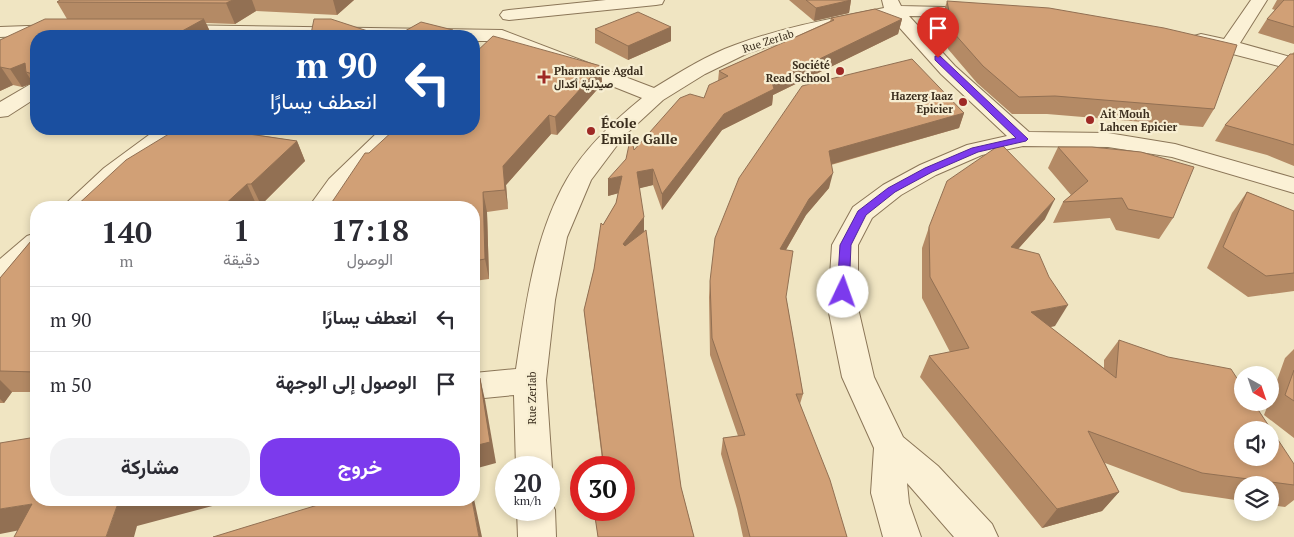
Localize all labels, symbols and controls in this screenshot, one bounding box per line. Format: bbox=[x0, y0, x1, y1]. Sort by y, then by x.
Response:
pin bbox=[917, 7, 959, 58]
icon: arrive bbox=[924, 14, 952, 42]
street label: Rue ZerIab bbox=[741, 26, 795, 56]
text: 90 m bbox=[296, 42, 377, 88]
icon: left bbox=[395, 50, 460, 115]
place label: Société Read School bbox=[766, 58, 830, 85]
place label: Pharmacie Agdal صيدلية أكدال bbox=[554, 64, 644, 91]
marker: Société Read School bbox=[834, 65, 846, 77]
marker: Pharmacie Agdal صيدلية أكدال bbox=[538, 71, 550, 83]
text: انعطف يسارًا bbox=[270, 86, 377, 115]
place label: Hazerg Iaaz Epicier bbox=[891, 89, 953, 116]
marker: Hazerg Iaaz Epicier bbox=[957, 96, 969, 108]
place label: Ait Mouh Lahcen Epicier bbox=[1100, 107, 1178, 134]
place label: École Emile Galle bbox=[601, 113, 678, 148]
marker: Ait Mouh Lahcen Epicier bbox=[1084, 114, 1096, 126]
marker: École Emile Galle bbox=[585, 125, 597, 137]
text: 1 bbox=[233, 210, 250, 250]
text: 17:18 bbox=[331, 210, 409, 250]
text: 140 bbox=[101, 212, 152, 252]
text: دقيقة bbox=[223, 248, 260, 270]
text: الوصول bbox=[347, 248, 393, 270]
text: m bbox=[120, 250, 133, 272]
position arrow bbox=[816, 265, 868, 317]
text: انعطف يسارًا bbox=[322, 304, 417, 329]
icon: left bbox=[432, 305, 460, 333]
text: 90 m bbox=[50, 307, 91, 332]
north arrow bbox=[1234, 366, 1279, 411]
map controls bbox=[1234, 366, 1279, 521]
text: الوصول إلى الوجهة bbox=[275, 369, 417, 394]
icon: arrive bbox=[432, 370, 460, 398]
street label: Rue ZerIab bbox=[525, 371, 539, 425]
text: 50 m bbox=[50, 372, 91, 397]
button: sound bbox=[1234, 421, 1279, 466]
button: مشاركة bbox=[50, 438, 250, 496]
button: خروج bbox=[260, 438, 460, 496]
speed limit sign: 30 bbox=[570, 456, 635, 521]
text: 20 bbox=[513, 466, 542, 499]
button: layers bbox=[1234, 476, 1279, 521]
text: km/h bbox=[514, 493, 541, 508]

